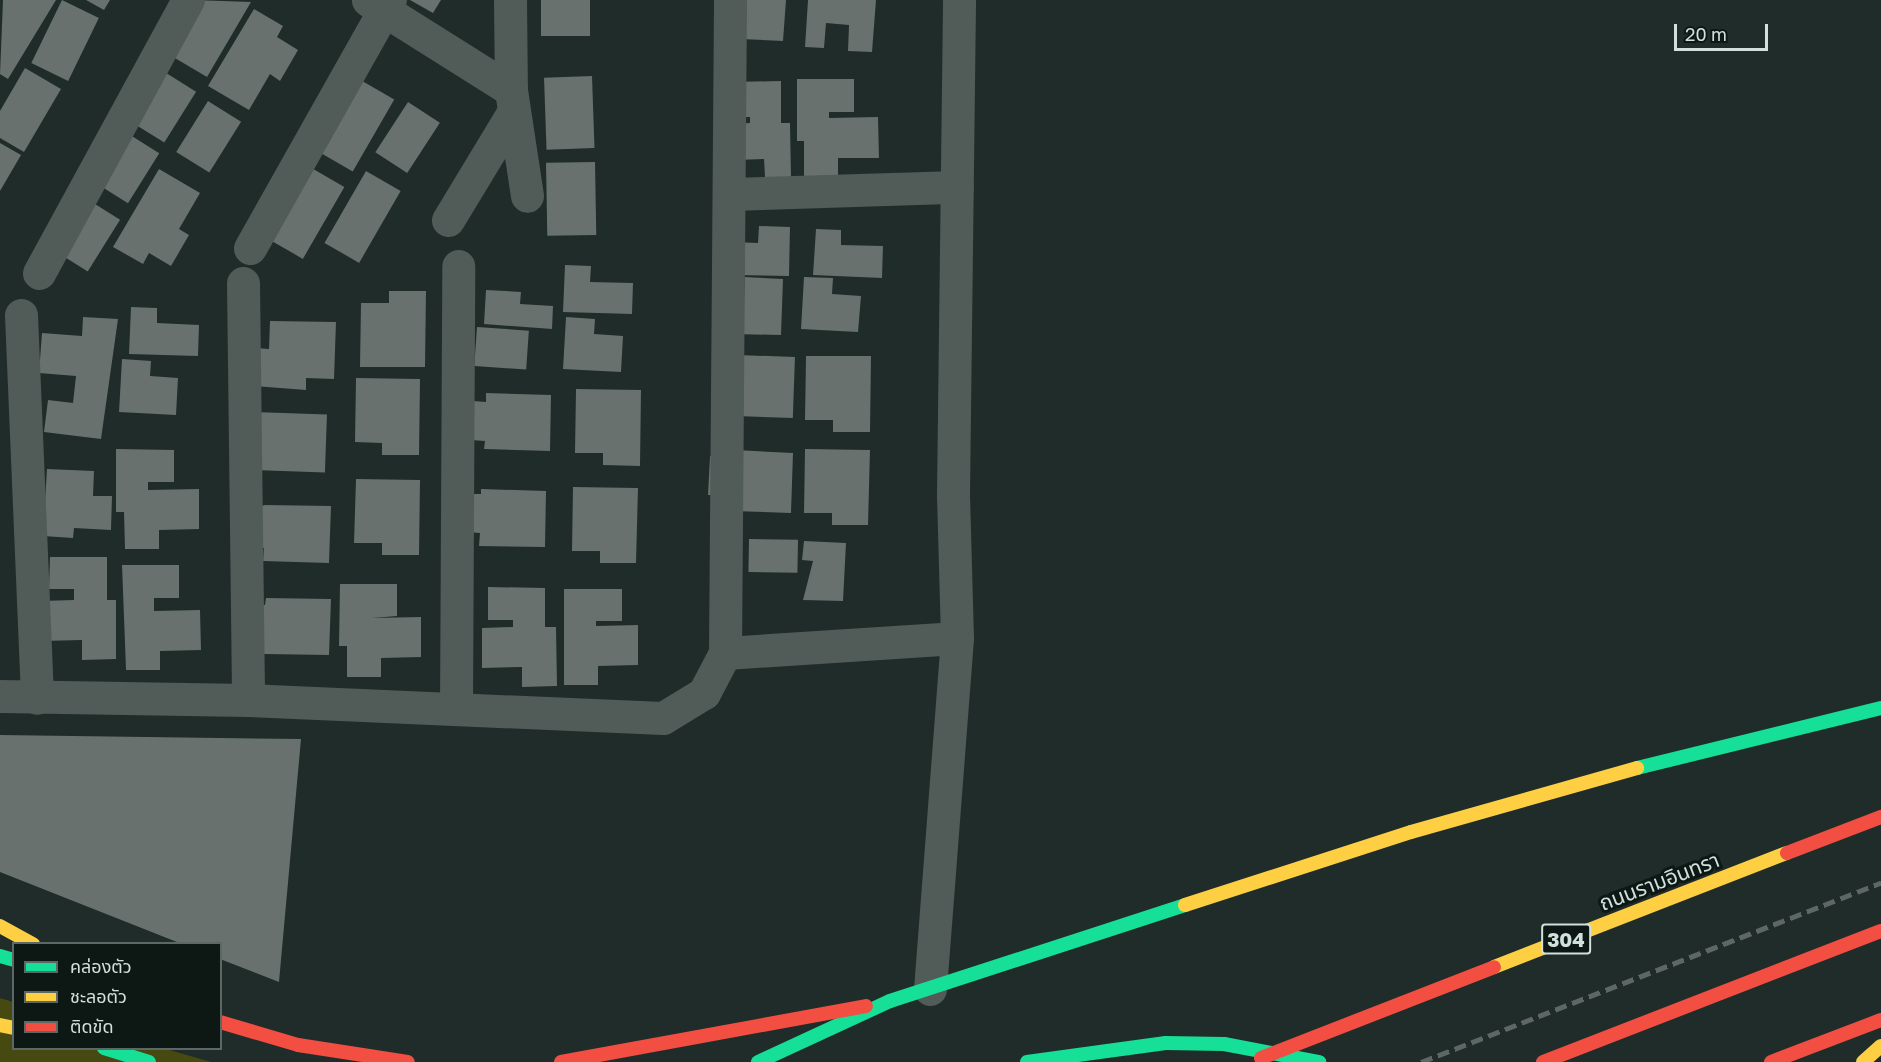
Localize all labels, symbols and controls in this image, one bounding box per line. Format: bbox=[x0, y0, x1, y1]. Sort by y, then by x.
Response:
scale bar bbox=[1677, 12, 1772, 50]
text: 20 m bbox=[1685, 23, 1727, 45]
street label: ถนนรามอินทรา bbox=[1595, 847, 1723, 915]
road number: 304 bbox=[1540, 922, 1592, 956]
legend bbox=[12, 942, 222, 1050]
text: คล่องตัว bbox=[70, 955, 132, 977]
text: ชะลอตัว bbox=[70, 985, 127, 1007]
text: ติดขัด bbox=[70, 1015, 113, 1037]

